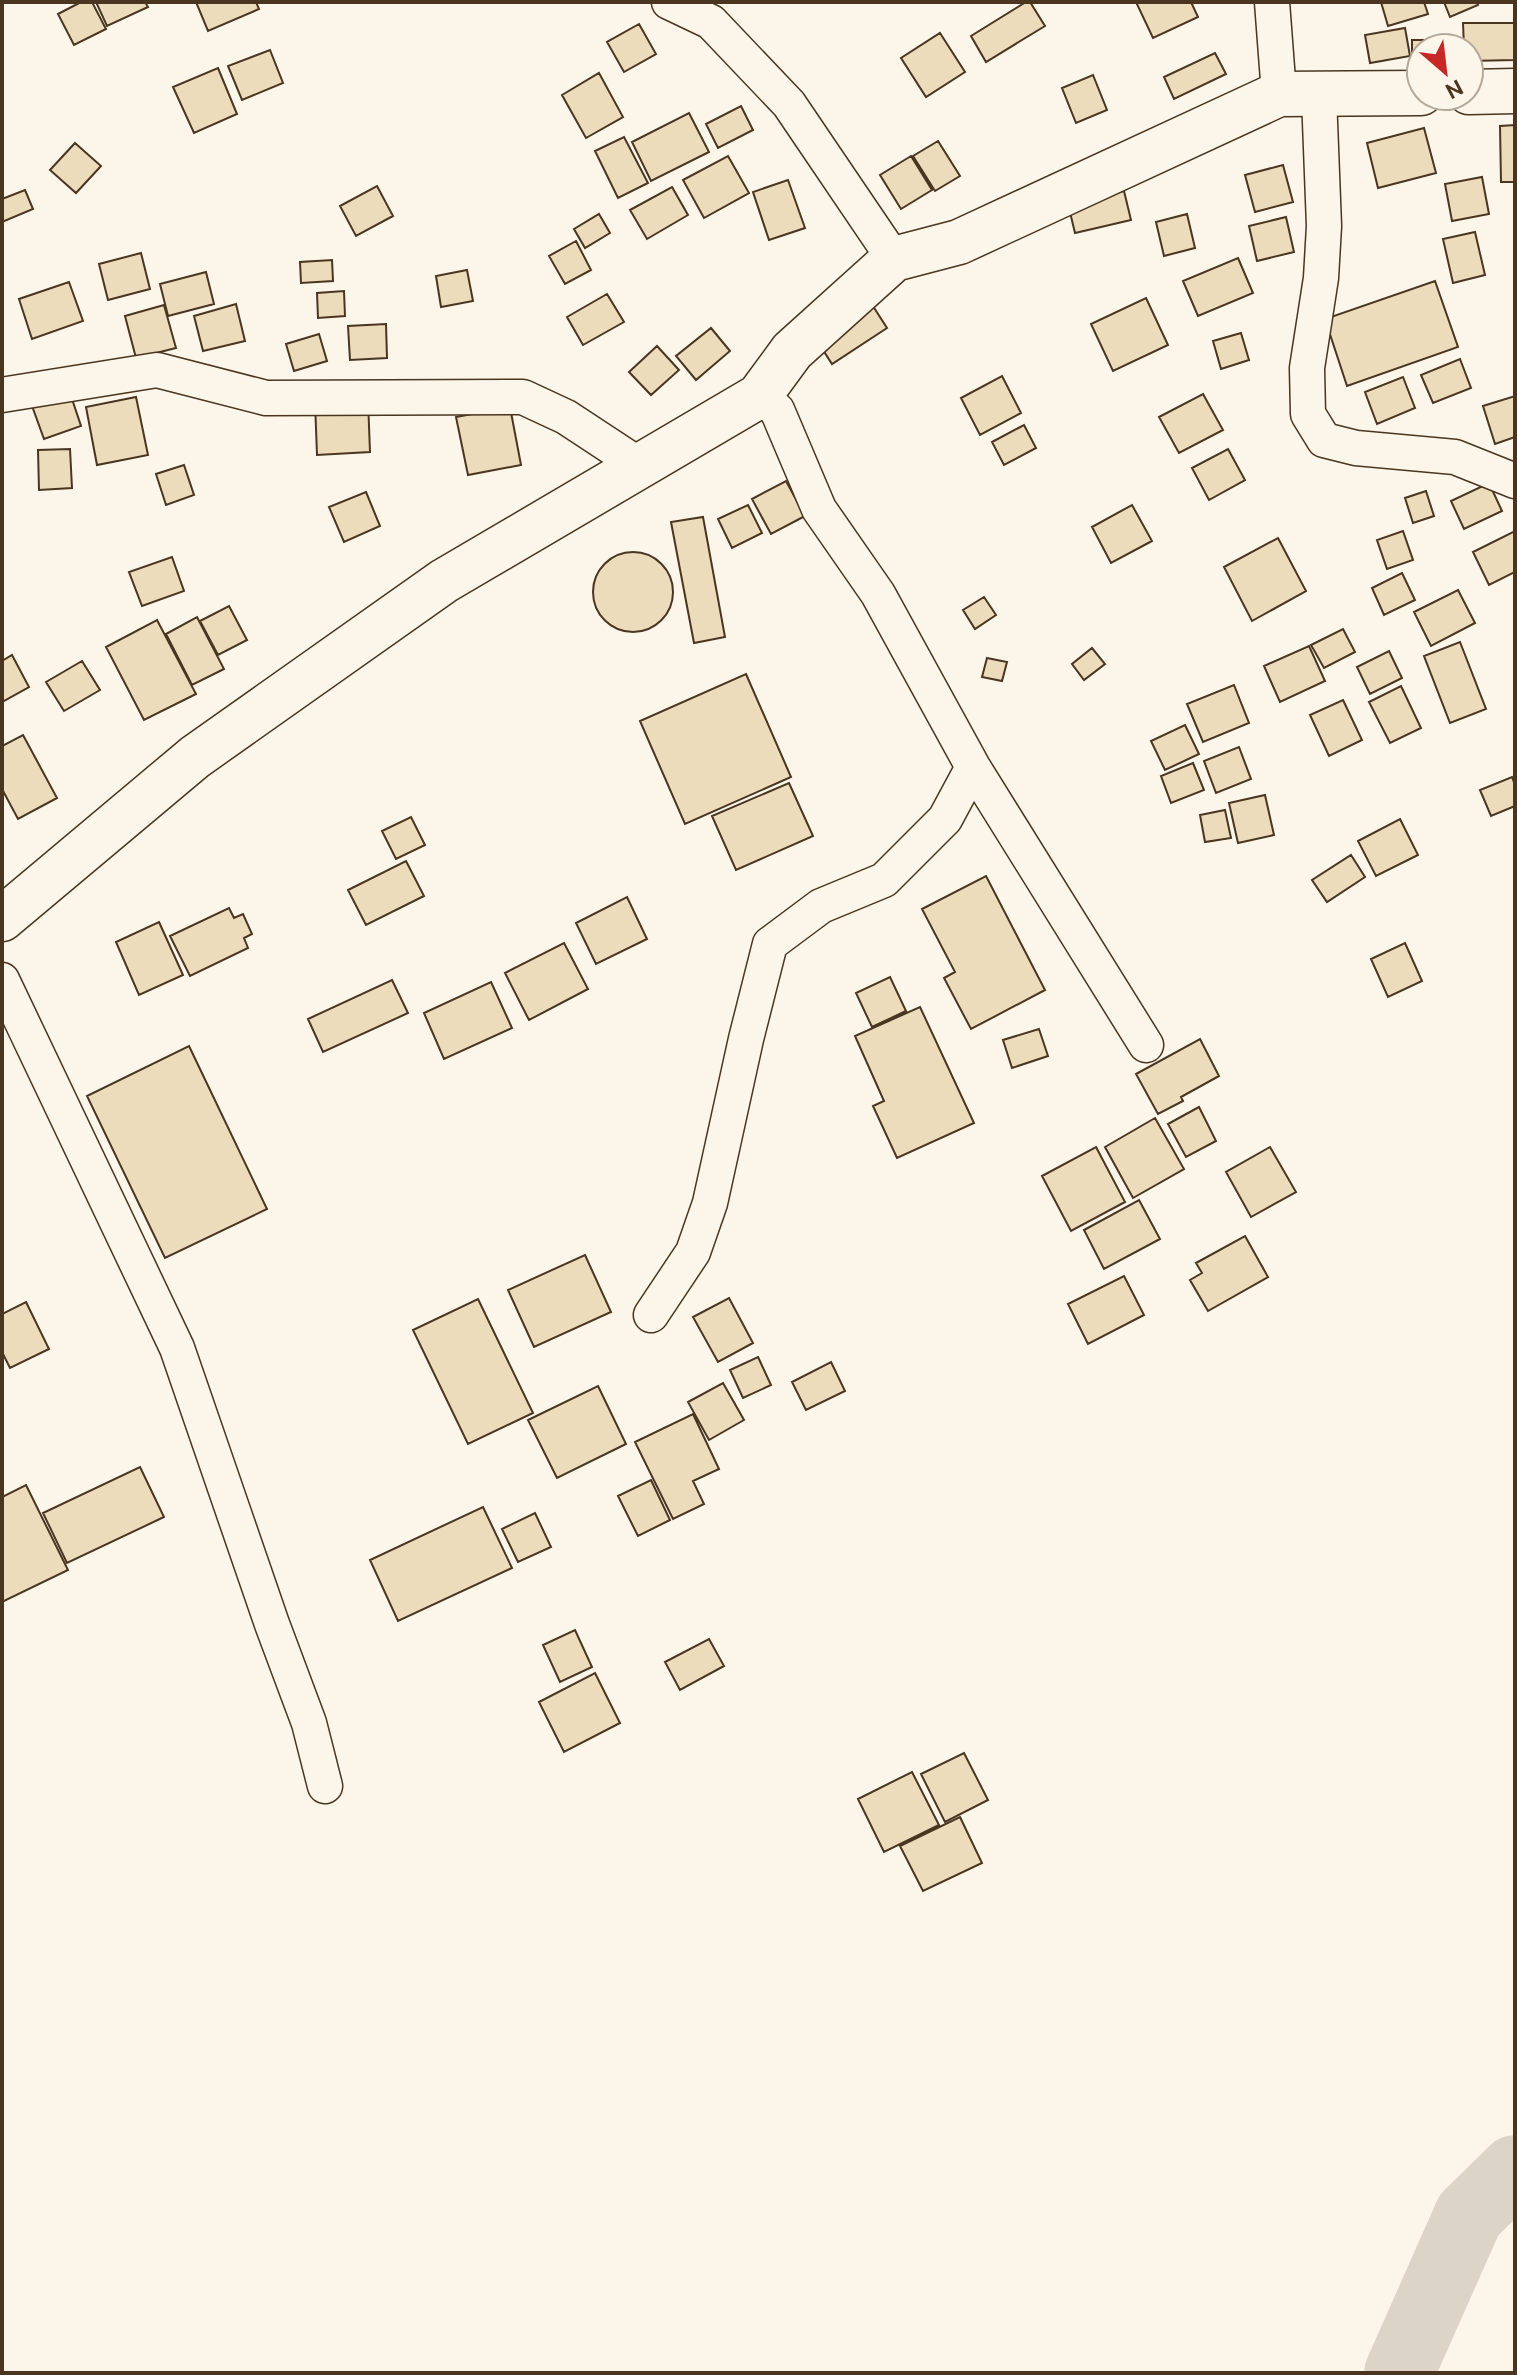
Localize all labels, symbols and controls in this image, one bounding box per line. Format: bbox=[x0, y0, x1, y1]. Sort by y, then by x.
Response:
north arrow bbox=[1405, 32, 1485, 112]
text: N bbox=[1442, 75, 1468, 105]

